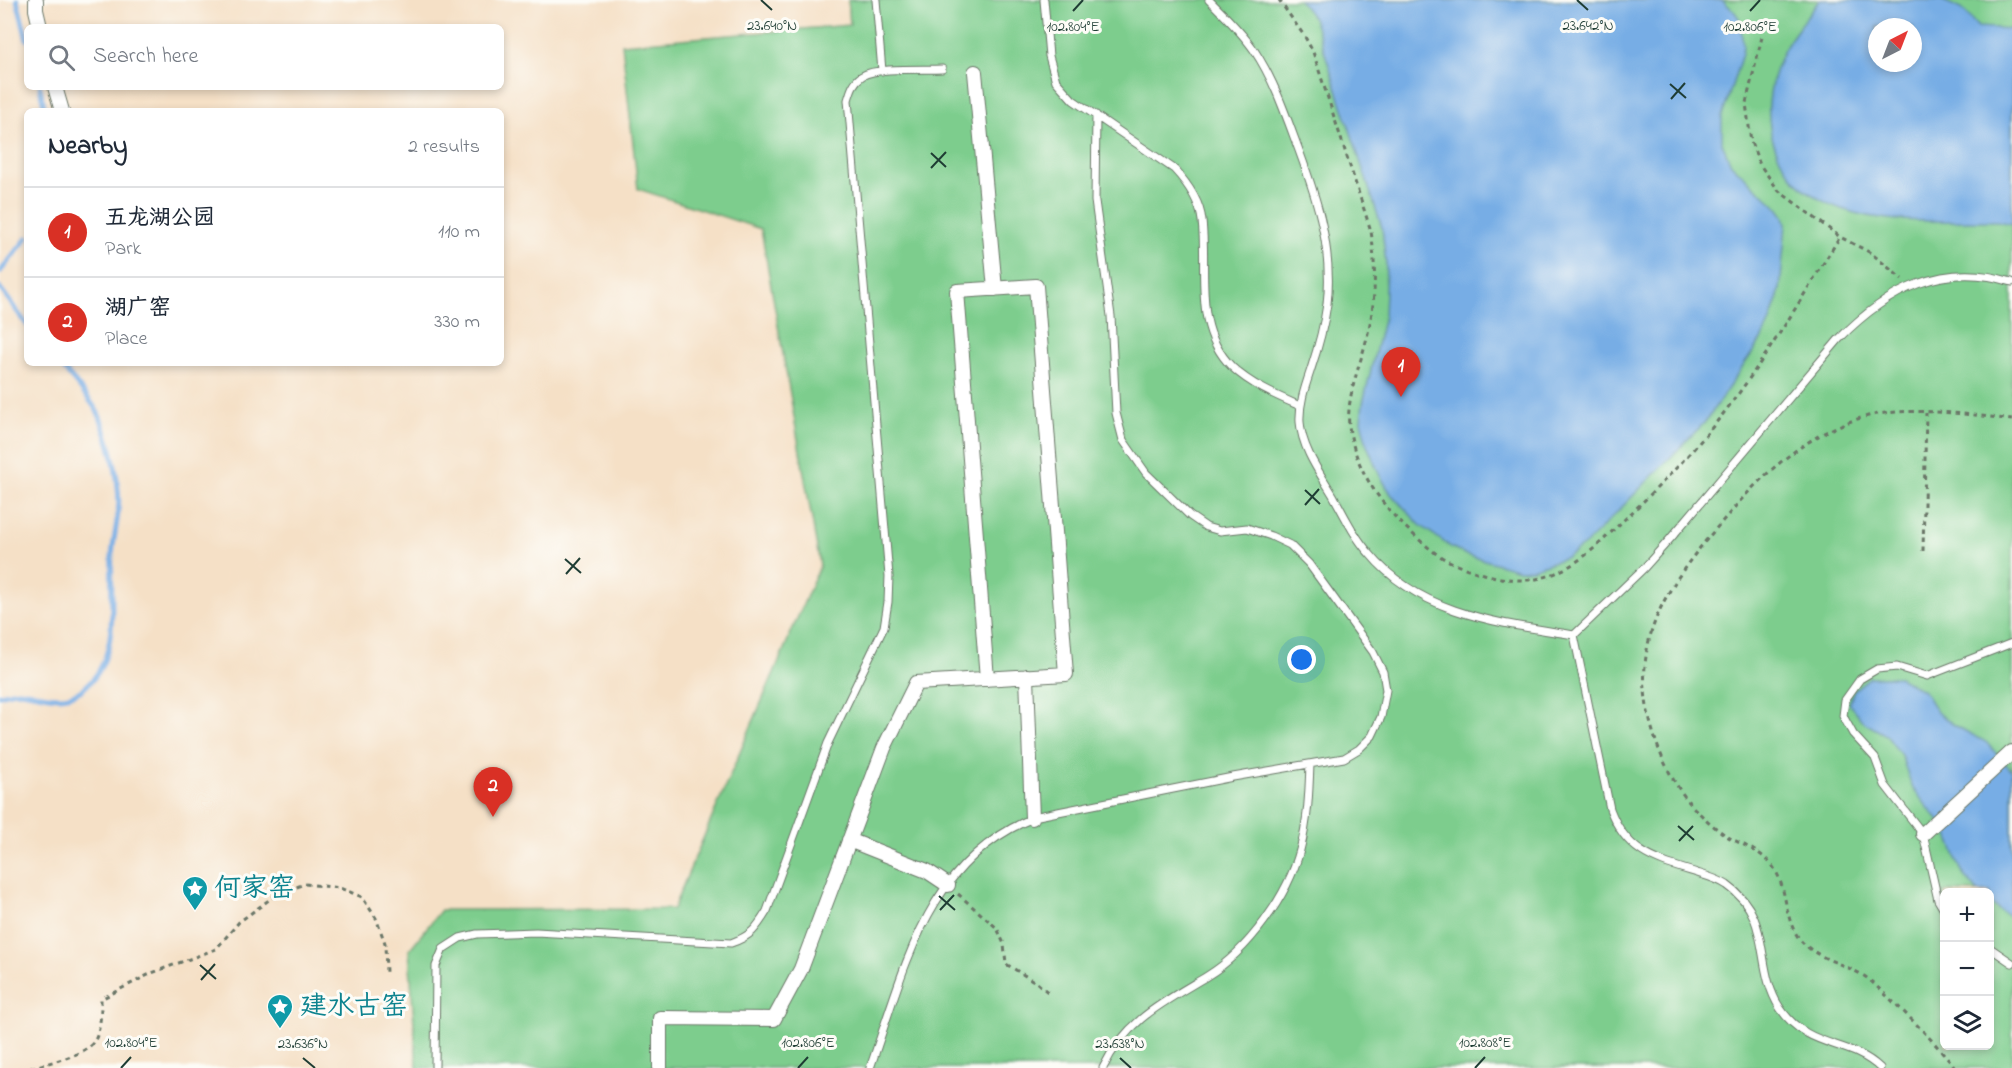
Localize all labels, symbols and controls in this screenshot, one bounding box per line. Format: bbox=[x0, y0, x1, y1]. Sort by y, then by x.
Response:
text: 23.640°N bbox=[747, 15, 797, 37]
text: 23.642°N bbox=[1562, 15, 1614, 37]
text: 102.804°E bbox=[1046, 16, 1100, 38]
text: 102.806°E bbox=[1723, 16, 1777, 38]
north arrow bbox=[1868, 18, 1922, 72]
search box bbox=[24, 24, 504, 90]
icon: search bbox=[45, 41, 78, 74]
text: Search here bbox=[93, 41, 198, 73]
text: Nearby bbox=[48, 128, 127, 166]
text: 2 results bbox=[408, 133, 480, 162]
text: 五龙湖公园 bbox=[105, 203, 215, 235]
text: 1 bbox=[64, 218, 71, 247]
text: 110 m bbox=[438, 218, 480, 247]
text: Park bbox=[105, 235, 141, 264]
text: 湖广窑 bbox=[105, 293, 171, 325]
text: 2 bbox=[63, 308, 72, 337]
text: 330 m bbox=[434, 308, 480, 337]
text: Place bbox=[105, 325, 147, 354]
pin: 1 bbox=[1382, 348, 1420, 397]
your location bbox=[1287, 645, 1316, 674]
pin: 2 bbox=[474, 768, 512, 817]
place label: 何家窑 bbox=[214, 870, 295, 909]
place icon: 何家窑 bbox=[180, 874, 210, 912]
map controls bbox=[1940, 888, 1994, 1050]
button: + bbox=[1940, 888, 1994, 942]
button: − bbox=[1940, 942, 1994, 996]
place label: 建水古窑 bbox=[300, 988, 408, 1027]
place icon: 建水古窑 bbox=[265, 992, 295, 1030]
button: layers bbox=[1940, 996, 1994, 1050]
text: 102.804°E bbox=[104, 1032, 158, 1054]
text: 102.806°E bbox=[781, 1032, 835, 1054]
text: 102.808°E bbox=[1459, 1032, 1511, 1054]
text: 23.636°N bbox=[278, 1033, 328, 1055]
text: 23.638°N bbox=[1095, 1033, 1145, 1055]

